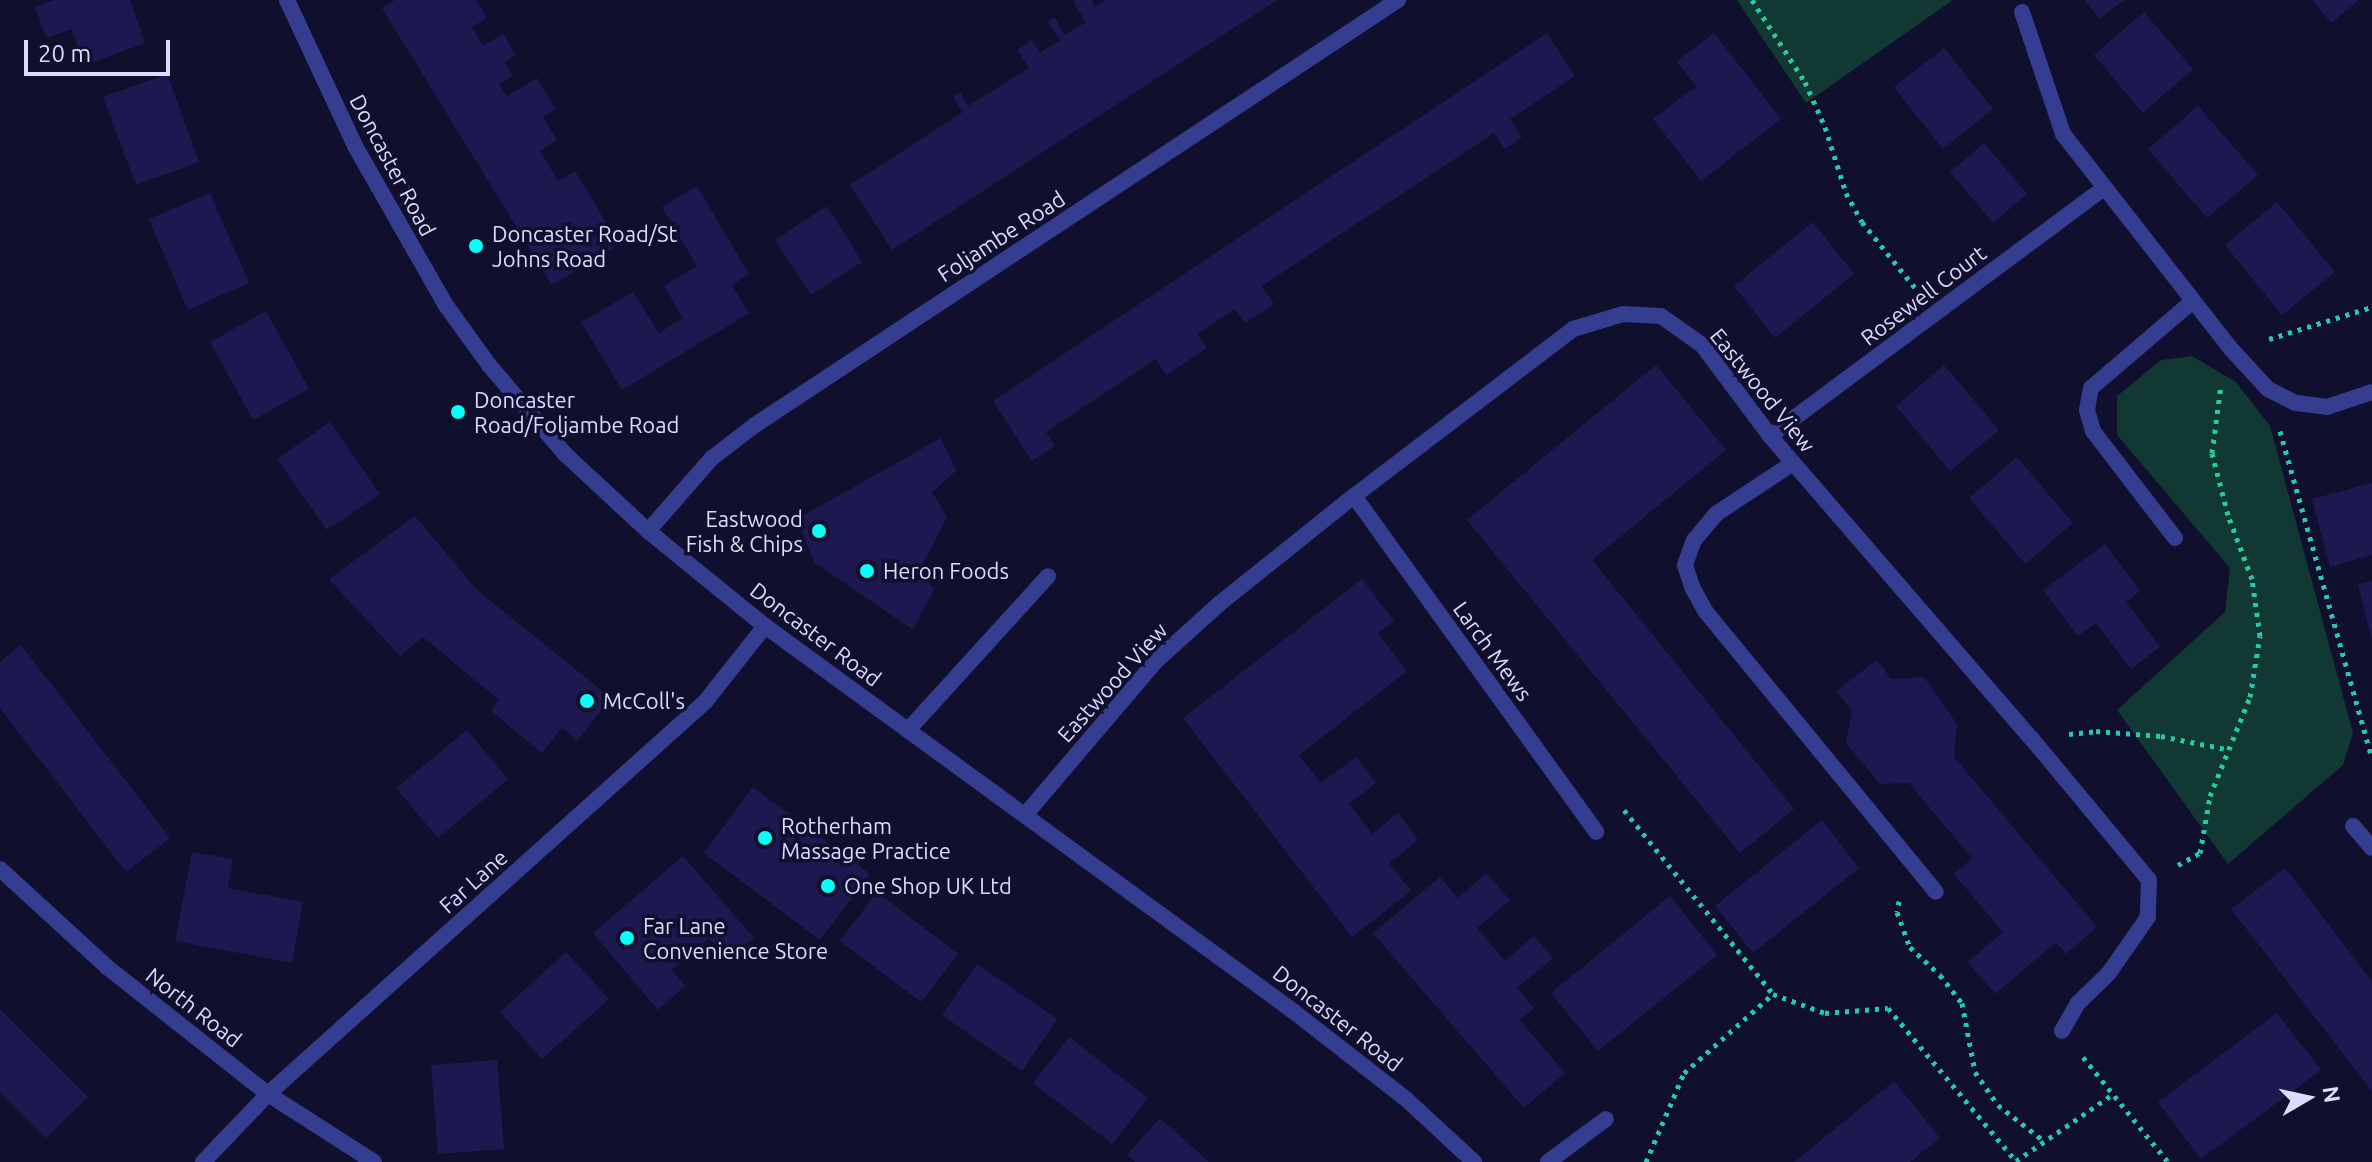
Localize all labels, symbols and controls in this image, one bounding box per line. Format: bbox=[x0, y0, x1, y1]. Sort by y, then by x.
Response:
scale bar bbox=[28, 24, 174, 74]
text: 20 m bbox=[38, 40, 91, 67]
street label: Doncaster Road bbox=[345, 90, 441, 240]
street label: Foljambe Road bbox=[932, 185, 1070, 287]
place label: Doncaster Road/St Johns Road bbox=[492, 220, 677, 272]
marker: Doncaster Road/St Johns Road bbox=[467, 237, 485, 255]
street label: Rosewell Court bbox=[1855, 239, 1991, 351]
street label: Eastwood View bbox=[1705, 323, 1821, 457]
place label: Doncaster Road/Foljambe Road bbox=[474, 386, 679, 438]
marker: Doncaster Road/Foljambe Road bbox=[449, 403, 467, 421]
place label: Eastwood Fish & Chips bbox=[686, 505, 803, 556]
marker: Eastwood Fish & Chips bbox=[810, 522, 828, 540]
place label: Heron Foods bbox=[883, 558, 1009, 584]
marker: Heron Foods bbox=[858, 562, 876, 580]
street label: Doncaster Road bbox=[745, 576, 887, 692]
street label: Larch Mews bbox=[1448, 596, 1538, 706]
street label: Eastwood View bbox=[1051, 617, 1173, 747]
place label: McColl's bbox=[603, 688, 685, 714]
marker: McColl's bbox=[578, 692, 596, 710]
place label: Rotherham Massage Practice bbox=[781, 812, 951, 864]
marker: Rotherham Massage Practice bbox=[756, 829, 774, 847]
street label: Far Lane bbox=[433, 844, 513, 918]
place label: One Shop UK Ltd bbox=[844, 873, 1012, 899]
marker: One Shop UK Ltd bbox=[819, 877, 837, 895]
place label: Far Lane Convenience Store bbox=[643, 912, 828, 964]
marker: Far Lane Convenience Store bbox=[618, 929, 636, 947]
street label: Doncaster Road bbox=[1268, 959, 1408, 1077]
street label: North Road bbox=[141, 962, 247, 1052]
north arrow bbox=[2268, 1058, 2348, 1138]
text: N bbox=[2319, 1084, 2346, 1104]

